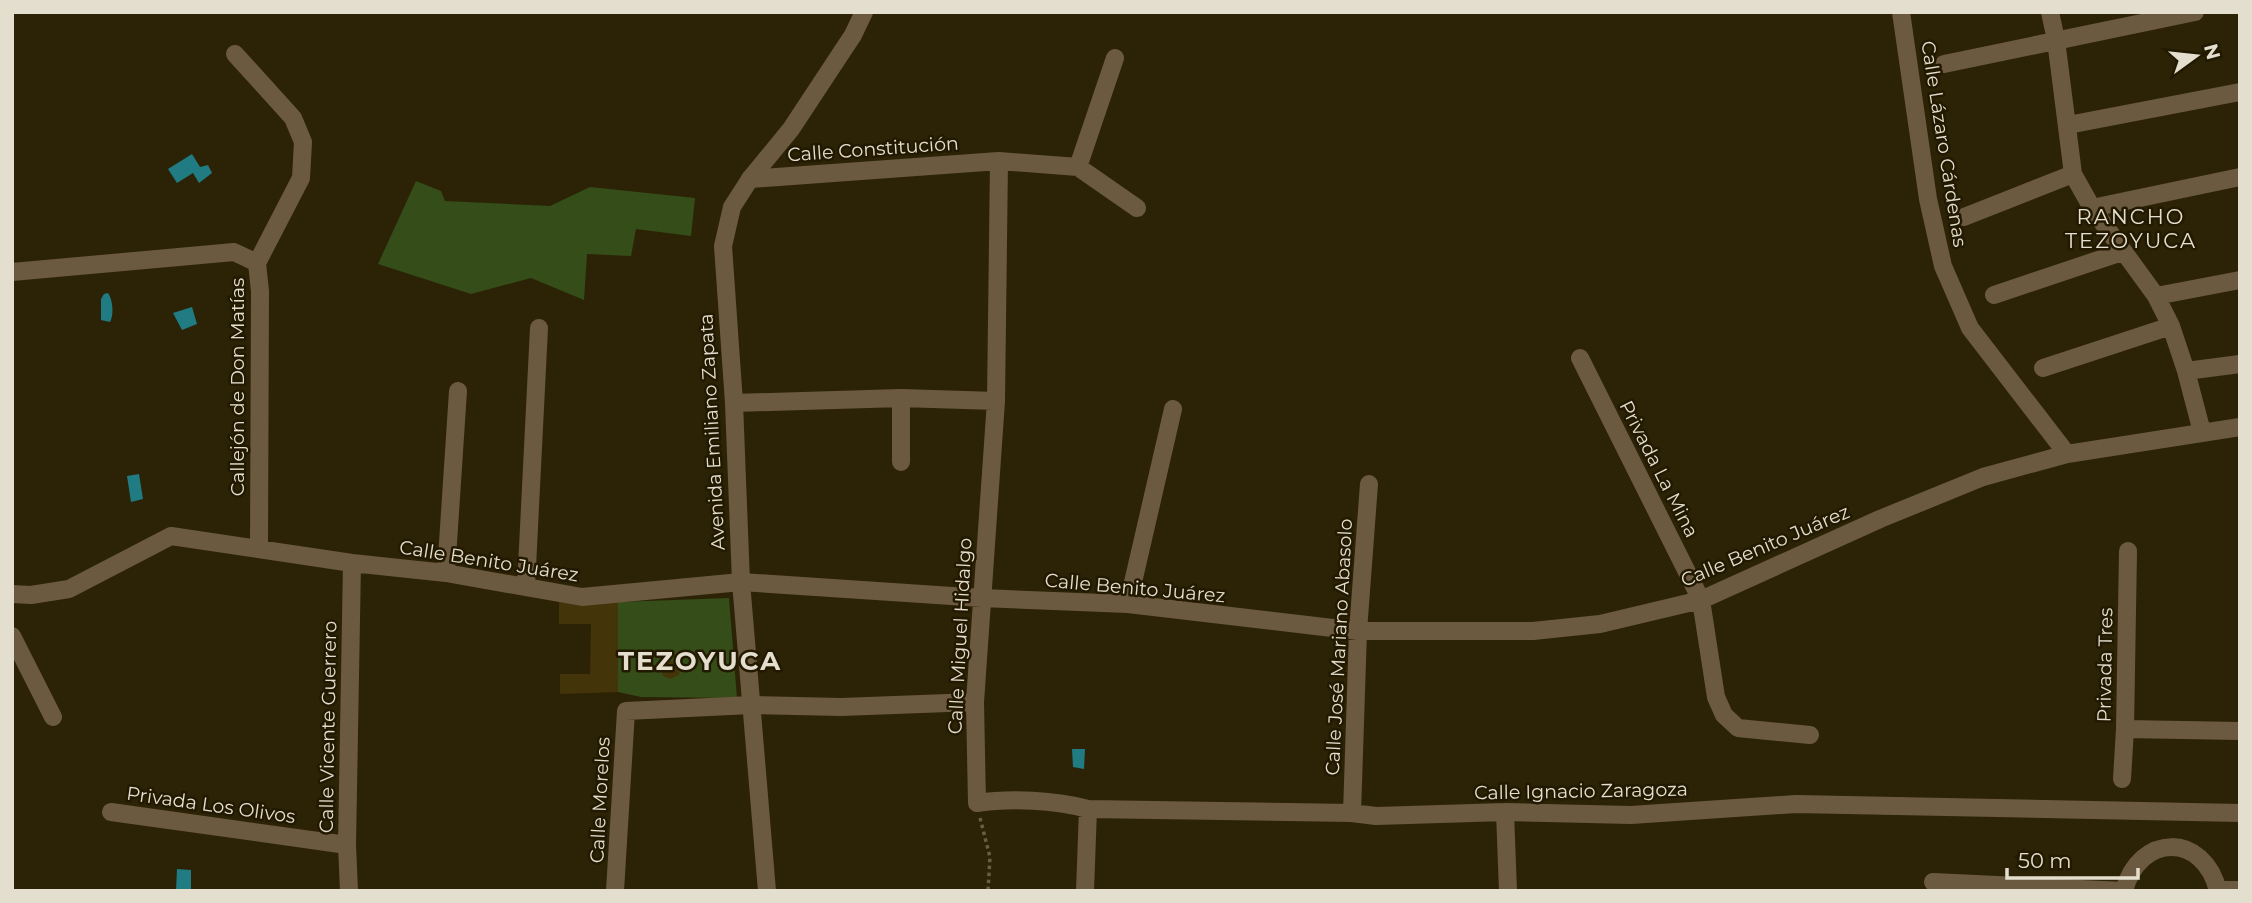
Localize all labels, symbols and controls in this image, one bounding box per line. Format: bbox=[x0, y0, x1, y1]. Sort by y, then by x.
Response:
north arrow bbox=[2161, 21, 2231, 91]
street label: Calle Lázaro Cárdenas bbox=[1916, 39, 1972, 249]
text: N bbox=[2199, 41, 2225, 62]
street label: Calle Constitución bbox=[786, 132, 960, 166]
district label: RANCHO TEZOYUCA bbox=[2065, 204, 2197, 253]
street label: Callejón de Don Matías bbox=[226, 278, 249, 496]
street label: Avenida Emiliano Zapata bbox=[694, 313, 730, 551]
street label: Privada La Mina bbox=[1615, 397, 1703, 541]
street label: Calle Benito Juárez bbox=[1677, 500, 1853, 592]
street label: Calle José Mariano Abasolo bbox=[1321, 518, 1357, 776]
street label: Calle Benito Juárez bbox=[398, 535, 580, 587]
street label: Calle Miguel Hidalgo bbox=[943, 537, 977, 735]
street label: Calle Benito Juárez bbox=[1044, 569, 1226, 607]
street label: Privada Tres bbox=[2093, 607, 2117, 723]
street label: Calle Vicente Guerrero bbox=[315, 621, 341, 833]
district label: TEZOYUCA bbox=[618, 645, 782, 677]
street label: Calle Morelos bbox=[585, 736, 615, 864]
street label: Calle Ignacio Zaragoza bbox=[1474, 778, 1688, 804]
street label: Privada Los Olivos bbox=[125, 782, 297, 828]
scale bar bbox=[2007, 836, 2138, 880]
text: 50 m bbox=[2018, 848, 2072, 873]

